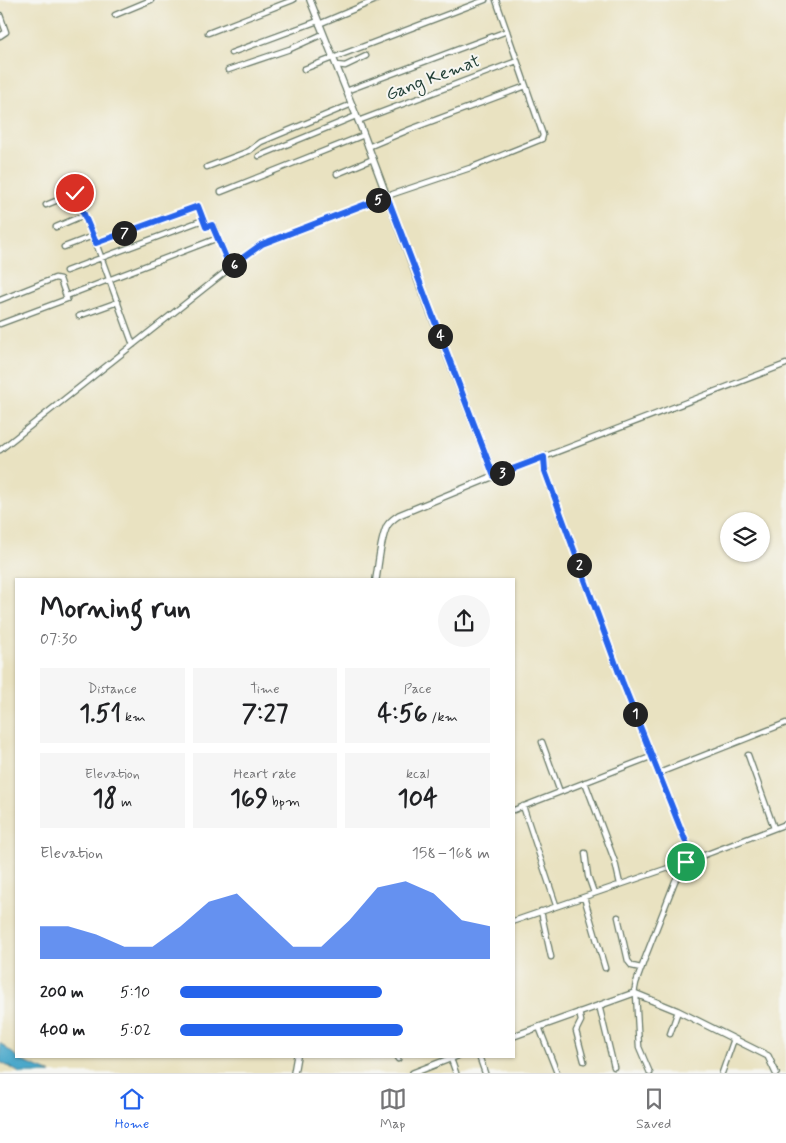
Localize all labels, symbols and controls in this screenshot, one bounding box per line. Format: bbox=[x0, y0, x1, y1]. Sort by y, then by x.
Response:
street label: Gang Kemat bbox=[382, 49, 484, 108]
pin bbox=[54, 172, 96, 214]
icon: check bbox=[61, 179, 89, 207]
pin: 5 bbox=[366, 188, 390, 212]
text: 5 bbox=[374, 191, 383, 209]
pin: 7 bbox=[112, 220, 136, 246]
text: 7 bbox=[120, 224, 129, 242]
pin: 6 bbox=[222, 252, 246, 278]
text: 6 bbox=[231, 256, 238, 274]
pin: 4 bbox=[428, 324, 452, 348]
text: 4 bbox=[436, 327, 445, 345]
pin: 3 bbox=[490, 460, 514, 486]
text: 3 bbox=[499, 464, 506, 482]
map controls bbox=[720, 512, 770, 562]
button: layers bbox=[720, 512, 770, 562]
pin: 2 bbox=[566, 552, 592, 578]
text: 2 bbox=[576, 556, 583, 574]
text: Morning run bbox=[40, 591, 191, 628]
button: share bbox=[438, 595, 490, 647]
text: 07:30 bbox=[40, 629, 78, 650]
text: Distance bbox=[88, 680, 137, 698]
text: Time bbox=[250, 680, 280, 698]
text: Pace bbox=[404, 680, 432, 698]
text: 1.51 bbox=[79, 698, 121, 731]
text: 7:27 bbox=[242, 698, 288, 731]
text: 4:56 bbox=[377, 698, 428, 731]
pin: 1 bbox=[622, 702, 648, 726]
text: 1 bbox=[632, 705, 639, 723]
text: km bbox=[121, 708, 146, 726]
text: /km bbox=[428, 708, 458, 726]
text: Elevation bbox=[85, 765, 140, 783]
text: Heart rate bbox=[234, 765, 296, 783]
text: kcal bbox=[406, 765, 429, 783]
text: 18 bbox=[92, 783, 117, 816]
text: 169 bbox=[230, 783, 268, 816]
text: 104 bbox=[398, 783, 438, 816]
text: m bbox=[117, 793, 132, 811]
text: bpm bbox=[268, 793, 300, 811]
pin bbox=[665, 841, 707, 883]
text: Elevation bbox=[40, 843, 103, 864]
text: 158–168 m bbox=[412, 843, 490, 864]
icon: arrive bbox=[672, 848, 700, 876]
text: 200 m bbox=[40, 982, 84, 1003]
text: 5:10 bbox=[120, 982, 150, 1003]
text: 400 m bbox=[40, 1020, 85, 1041]
text: 5:02 bbox=[120, 1020, 151, 1041]
tab: Home bbox=[115, 1085, 149, 1133]
tab: Map bbox=[379, 1085, 407, 1133]
tab: Saved bbox=[636, 1085, 671, 1133]

